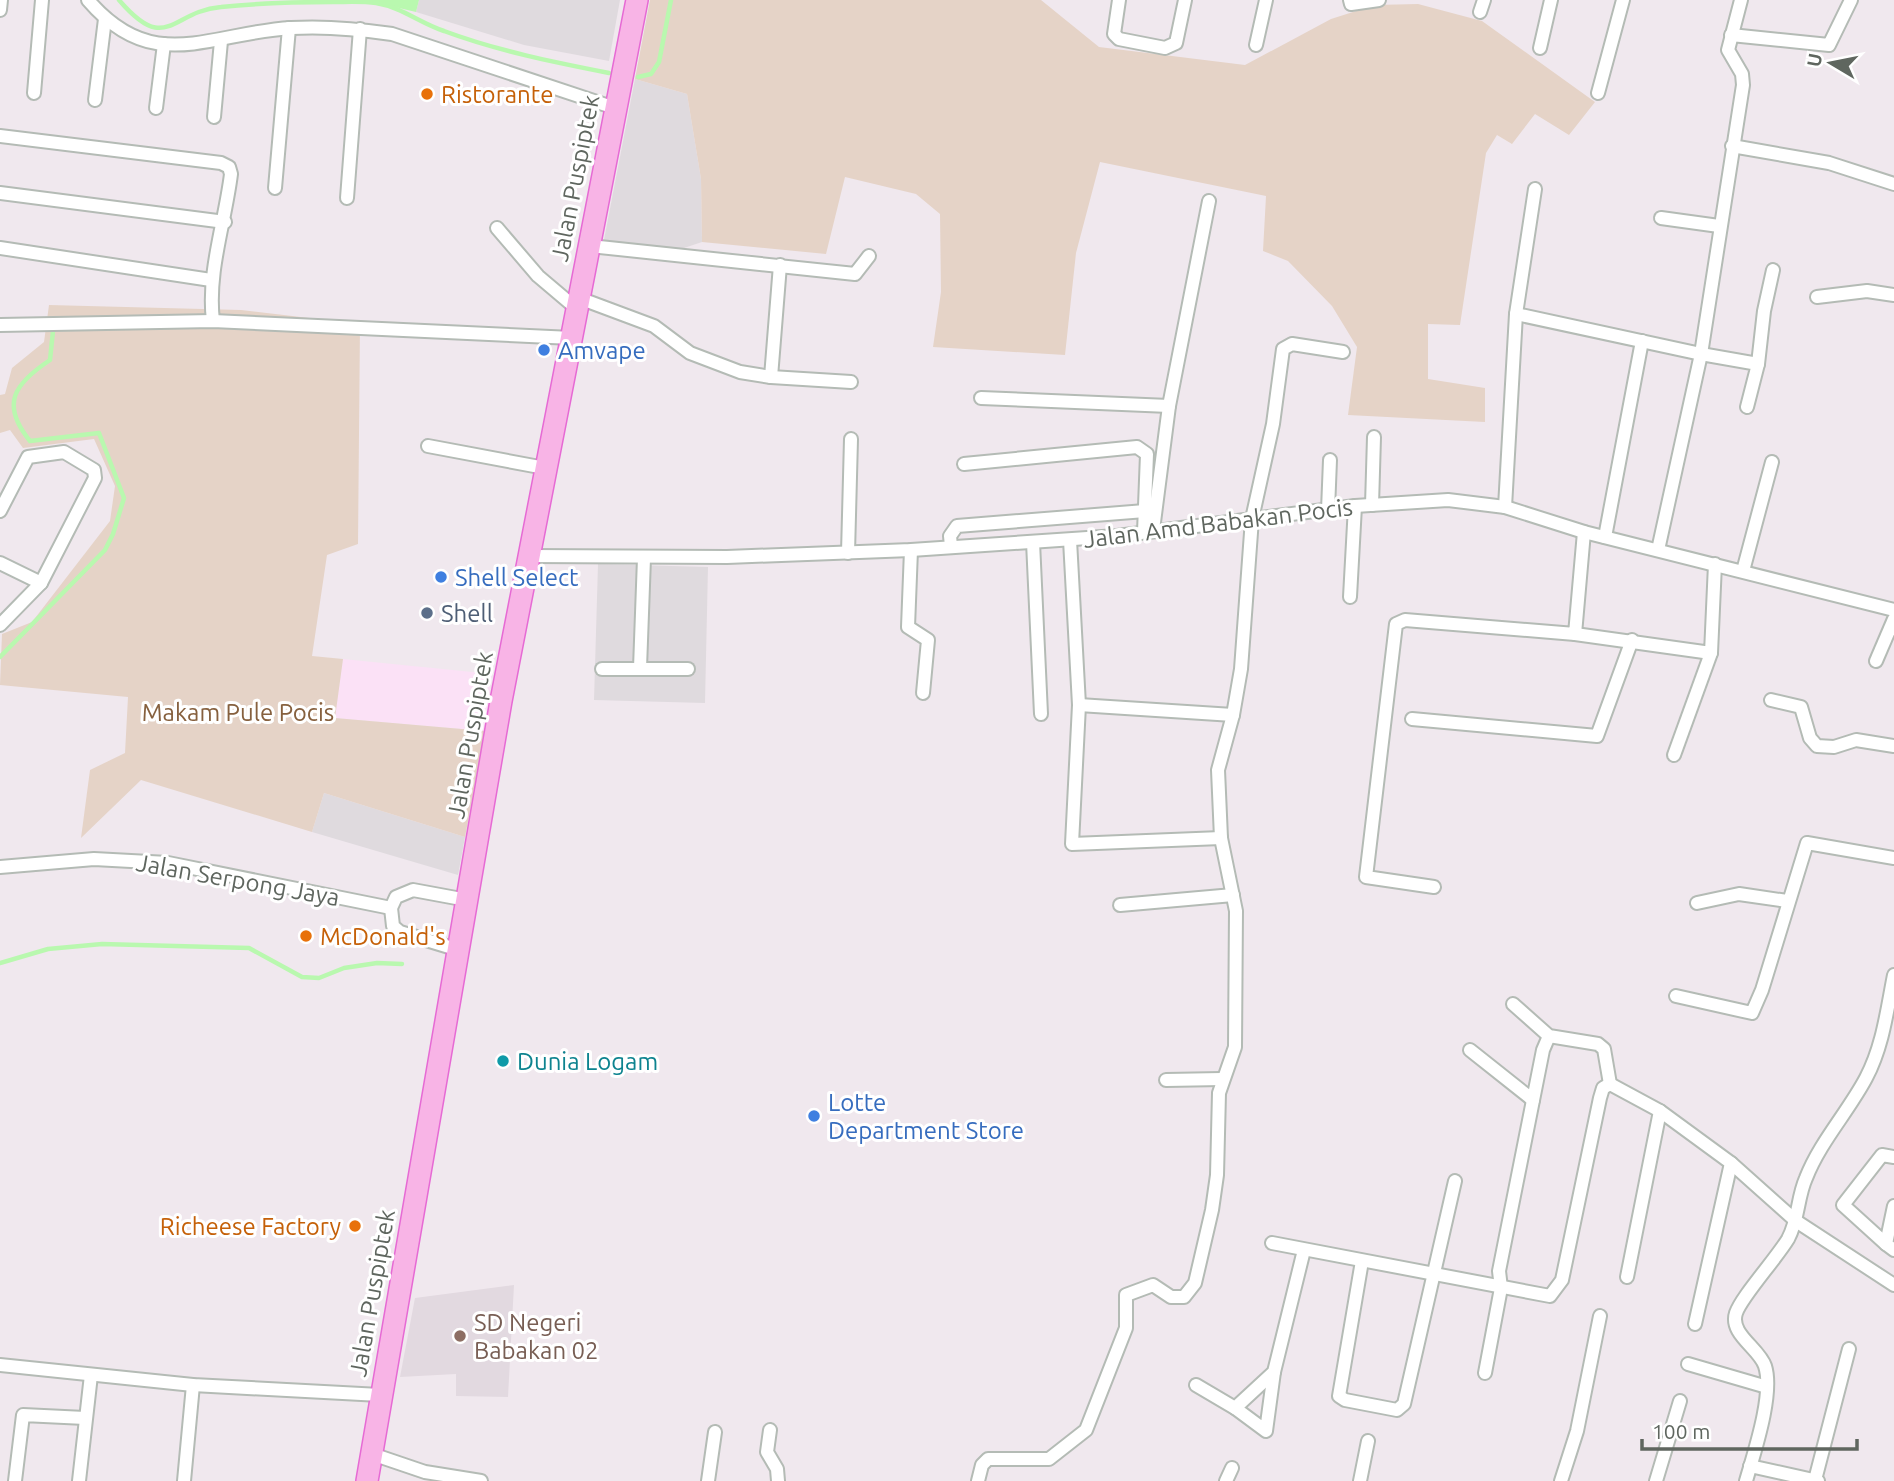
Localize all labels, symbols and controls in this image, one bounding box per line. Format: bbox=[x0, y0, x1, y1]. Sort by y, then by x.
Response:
north arrow bbox=[1796, 28, 1866, 98]
text: U bbox=[1802, 52, 1826, 69]
place label: Ristorante bbox=[441, 81, 553, 108]
marker: Ristorante bbox=[419, 86, 435, 102]
street label: Jalan Puspiptek bbox=[546, 92, 604, 264]
place label: Amvape bbox=[558, 337, 646, 364]
marker: Amvape bbox=[536, 342, 552, 358]
street label: Jalan Amd Babakan Pocis bbox=[1082, 493, 1354, 553]
place label: Shell Select bbox=[455, 564, 579, 591]
marker: Shell Select bbox=[433, 569, 449, 585]
place label: Shell bbox=[441, 600, 493, 627]
marker: Shell bbox=[419, 605, 435, 621]
street label: Jalan Puspiptek bbox=[442, 649, 498, 821]
park label: Makam Pule Pocis bbox=[142, 699, 334, 726]
street label: Jalan Serpong Jaya bbox=[134, 849, 342, 911]
place label: McDonald's bbox=[320, 923, 446, 950]
marker: McDonald's bbox=[298, 928, 314, 944]
place label: Dunia Logam bbox=[517, 1048, 658, 1075]
marker: Dunia Logam bbox=[495, 1053, 511, 1069]
place label: Lotte Department Store bbox=[828, 1089, 1024, 1144]
marker: Lotte Department Store bbox=[806, 1108, 822, 1124]
street label: Jalan Puspiptek bbox=[344, 1207, 400, 1379]
place label: Richeese Factory bbox=[160, 1213, 341, 1240]
marker: Richeese Factory bbox=[347, 1218, 363, 1234]
place label: SD Negeri Babakan 02 bbox=[474, 1309, 599, 1364]
marker: SD Negeri Babakan 02 bbox=[452, 1328, 468, 1344]
scale bar bbox=[1642, 1408, 1857, 1452]
text: 100 m bbox=[1652, 1419, 1710, 1443]

